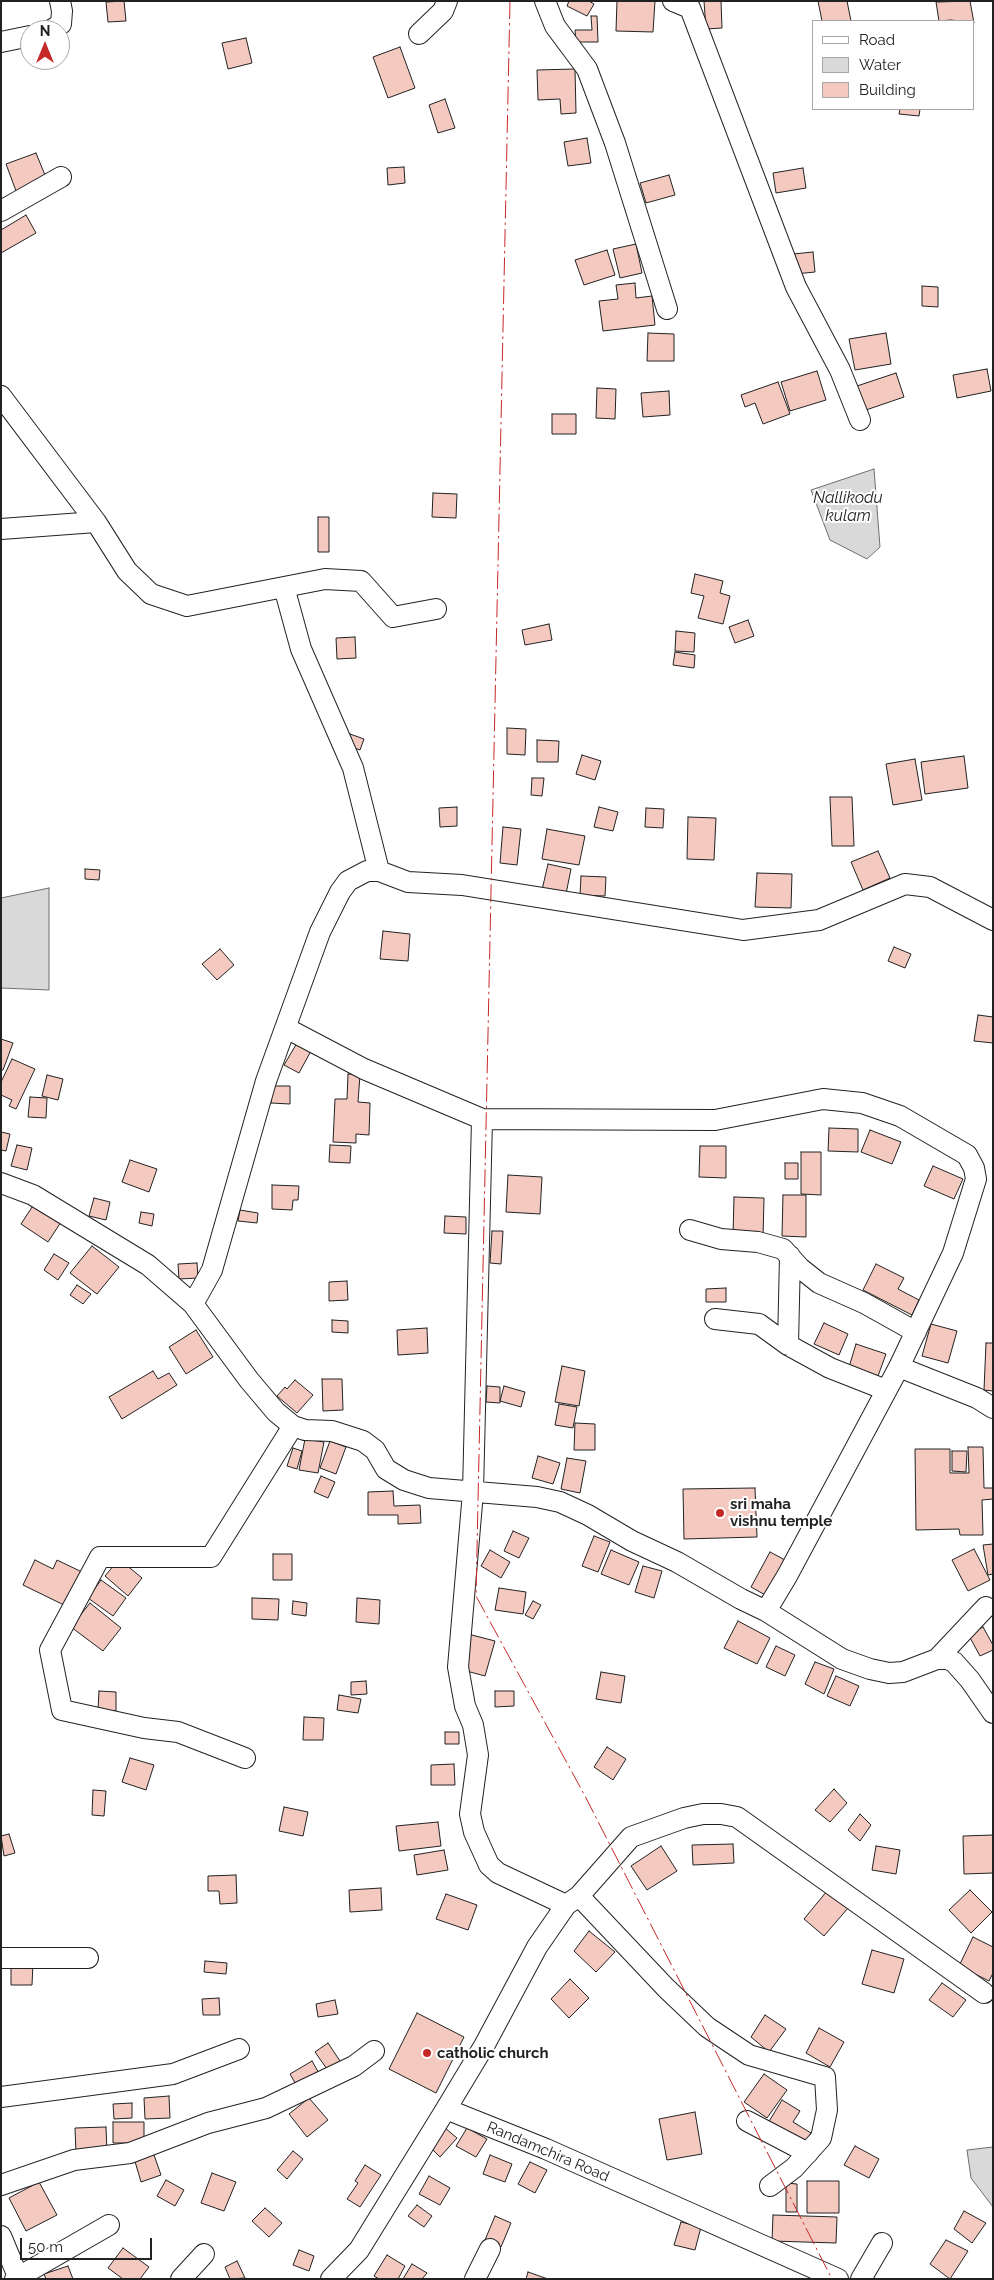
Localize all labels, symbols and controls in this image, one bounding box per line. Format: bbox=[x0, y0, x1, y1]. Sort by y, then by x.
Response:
north arrow bbox=[20, 20, 70, 70]
legend bbox=[812, 20, 974, 110]
text: N bbox=[40, 23, 50, 39]
text: Road bbox=[859, 31, 895, 49]
text: Water bbox=[859, 56, 901, 74]
text: Building bbox=[859, 81, 916, 99]
water label: Nallikodu kulam bbox=[813, 488, 883, 526]
place label: sri maha vishnu temple bbox=[730, 1495, 832, 1530]
marker: sri maha vishnu temple bbox=[714, 1507, 726, 1519]
place label: catholic church bbox=[437, 2044, 549, 2062]
marker: catholic church bbox=[421, 2047, 433, 2059]
street label: Randamchira Road bbox=[484, 2118, 612, 2186]
scale bar bbox=[22, 2228, 155, 2260]
text: 50 m bbox=[28, 2238, 63, 2256]

